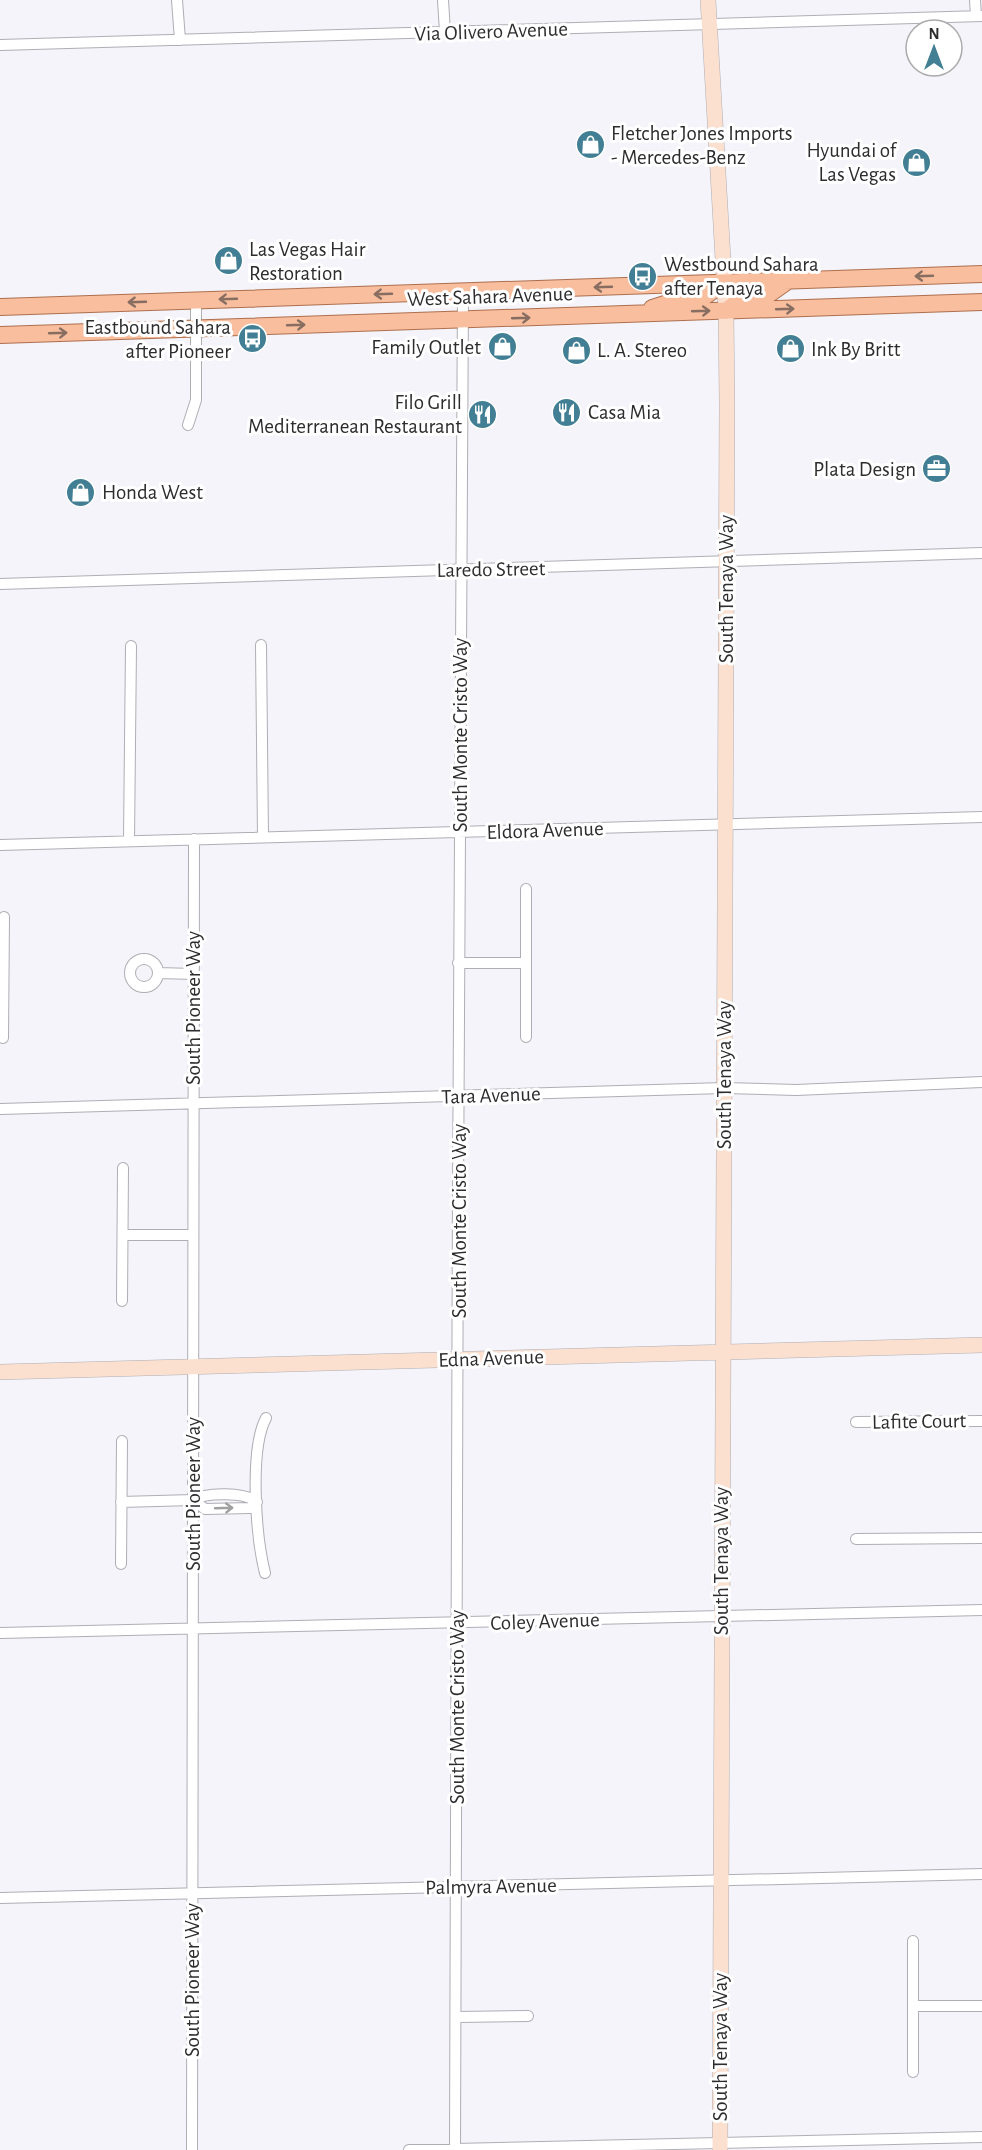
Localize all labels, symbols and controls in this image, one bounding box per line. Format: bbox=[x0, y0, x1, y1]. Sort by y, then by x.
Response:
street label: Via Olivero Avenue bbox=[414, 18, 568, 45]
north arrow bbox=[904, 18, 964, 78]
text: N bbox=[928, 26, 940, 42]
place label: Fletcher Jones Imports - Mercedes-Benz bbox=[611, 123, 793, 168]
shop icon: Fletcher Jones Imports - Mercedes-Benz bbox=[574, 129, 606, 161]
place label: Hyundai of Las Vegas bbox=[807, 140, 898, 185]
shop icon: Hyundai of Las Vegas bbox=[901, 146, 933, 178]
place label: Las Vegas Hair Restoration bbox=[249, 239, 366, 284]
shop icon: Las Vegas Hair Restoration bbox=[212, 245, 244, 277]
place label: Westbound Sahara after Tenaya bbox=[664, 254, 819, 299]
bus stop icon: Westbound Sahara after Tenaya bbox=[627, 260, 659, 292]
one-way arrow bbox=[914, 271, 934, 282]
one-way arrow bbox=[593, 281, 613, 293]
street label: West Sahara Avenue bbox=[407, 283, 573, 310]
one-way arrow bbox=[374, 289, 394, 300]
one-way arrow bbox=[218, 294, 238, 305]
one-way arrow bbox=[128, 297, 148, 308]
one-way arrow bbox=[774, 303, 794, 314]
one-way arrow bbox=[690, 306, 710, 317]
one-way arrow bbox=[511, 312, 531, 323]
place label: Eastbound Sahara after Pioneer bbox=[84, 317, 231, 362]
one-way arrow bbox=[286, 319, 306, 331]
bus stop icon: Eastbound Sahara after Pioneer bbox=[236, 323, 268, 355]
one-way arrow bbox=[48, 327, 68, 339]
shop icon: Family Outlet bbox=[486, 331, 518, 363]
shop icon: Ink By Britt bbox=[774, 333, 806, 365]
shop icon: L. A. Stereo bbox=[560, 334, 592, 366]
place label: Family Outlet bbox=[371, 337, 481, 358]
place label: Ink By Britt bbox=[811, 339, 901, 360]
place label: L. A. Stereo bbox=[597, 340, 687, 361]
place label: Filo Grill Mediterranean Restaurant bbox=[248, 392, 462, 437]
restaurant icon: Casa Mia bbox=[551, 396, 583, 428]
restaurant icon: Filo Grill Mediterranean Restaurant bbox=[467, 398, 499, 430]
place label: Casa Mia bbox=[588, 402, 661, 423]
office icon: Plata Design bbox=[921, 453, 953, 485]
place label: Plata Design bbox=[813, 459, 916, 480]
shop icon: Honda West bbox=[65, 476, 97, 508]
place label: Honda West bbox=[102, 482, 203, 503]
street label: South Tenaya Way bbox=[716, 515, 737, 663]
street label: Laredo Street bbox=[436, 558, 546, 581]
street label: South Monte Cristo Way bbox=[450, 638, 471, 832]
street label: Eldora Avenue bbox=[486, 818, 604, 843]
street label: South Pioneer Way bbox=[183, 931, 204, 1085]
street label: South Tenaya Way bbox=[714, 1001, 735, 1149]
street label: Tara Avenue bbox=[441, 1083, 541, 1108]
street label: South Monte Cristo Way bbox=[449, 1124, 470, 1318]
street label: Edna Avenue bbox=[438, 1346, 544, 1371]
street label: Lafite Court bbox=[872, 1410, 967, 1433]
street label: South Pioneer Way bbox=[183, 1417, 204, 1571]
street label: South Tenaya Way bbox=[711, 1487, 732, 1635]
one-way arrow bbox=[214, 1502, 234, 1514]
street label: Coley Avenue bbox=[490, 1609, 600, 1634]
street label: South Monte Cristo Way bbox=[447, 1610, 468, 1804]
street label: Palmyra Avenue bbox=[425, 1875, 557, 1898]
street label: South Pioneer Way bbox=[182, 1903, 203, 2057]
street label: South Tenaya Way bbox=[710, 1973, 731, 2121]

